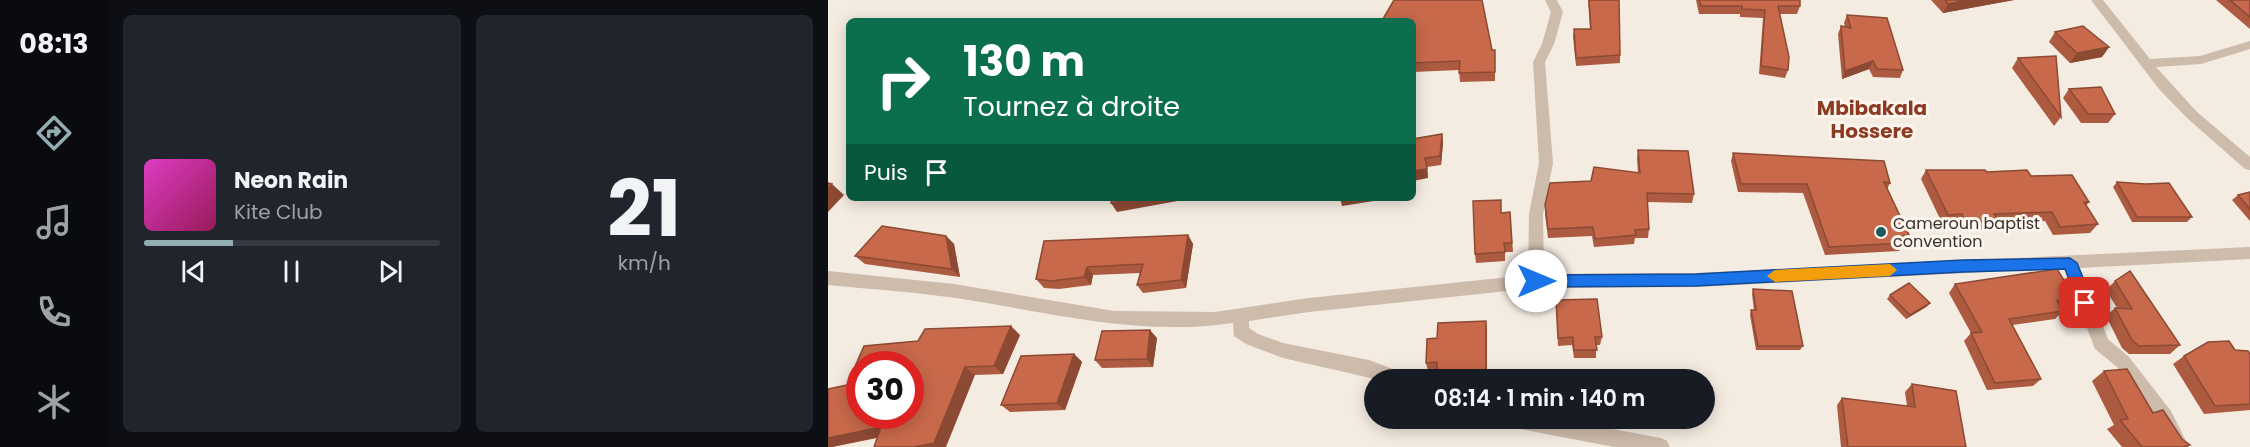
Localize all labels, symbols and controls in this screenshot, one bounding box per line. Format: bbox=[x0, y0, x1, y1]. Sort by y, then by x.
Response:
text: 08:13 bbox=[19, 25, 89, 62]
text: 130 m bbox=[963, 32, 1085, 91]
icon: right bbox=[864, 42, 942, 120]
text: Tournez à droite bbox=[963, 88, 1180, 125]
district label: Mbibakala Hossere bbox=[1817, 94, 1927, 145]
icon: directions bbox=[33, 112, 75, 154]
text: 21 bbox=[607, 154, 681, 263]
icon: arrive bbox=[920, 156, 953, 189]
text: Puis bbox=[864, 157, 908, 188]
text: Neon Rain bbox=[234, 165, 348, 196]
text: Kite Club bbox=[234, 198, 323, 226]
icon: music bbox=[33, 201, 75, 243]
place label: Cameroun baptist convention bbox=[1893, 212, 2040, 253]
marker: Cameroun baptist convention bbox=[1874, 225, 1888, 239]
text: km/h bbox=[618, 249, 671, 277]
position arrow bbox=[1504, 249, 1568, 313]
icon: previous bbox=[177, 255, 210, 288]
icon: pause bbox=[275, 255, 308, 288]
icon: next bbox=[374, 255, 407, 288]
pin bbox=[2059, 277, 2110, 328]
icon: arrive bbox=[2068, 286, 2101, 319]
icon: phone bbox=[33, 291, 75, 333]
speed limit sign: 30 bbox=[846, 351, 924, 429]
icon: climate bbox=[33, 381, 75, 423]
text: 08:14 · 1 min · 140 m bbox=[1434, 383, 1645, 414]

